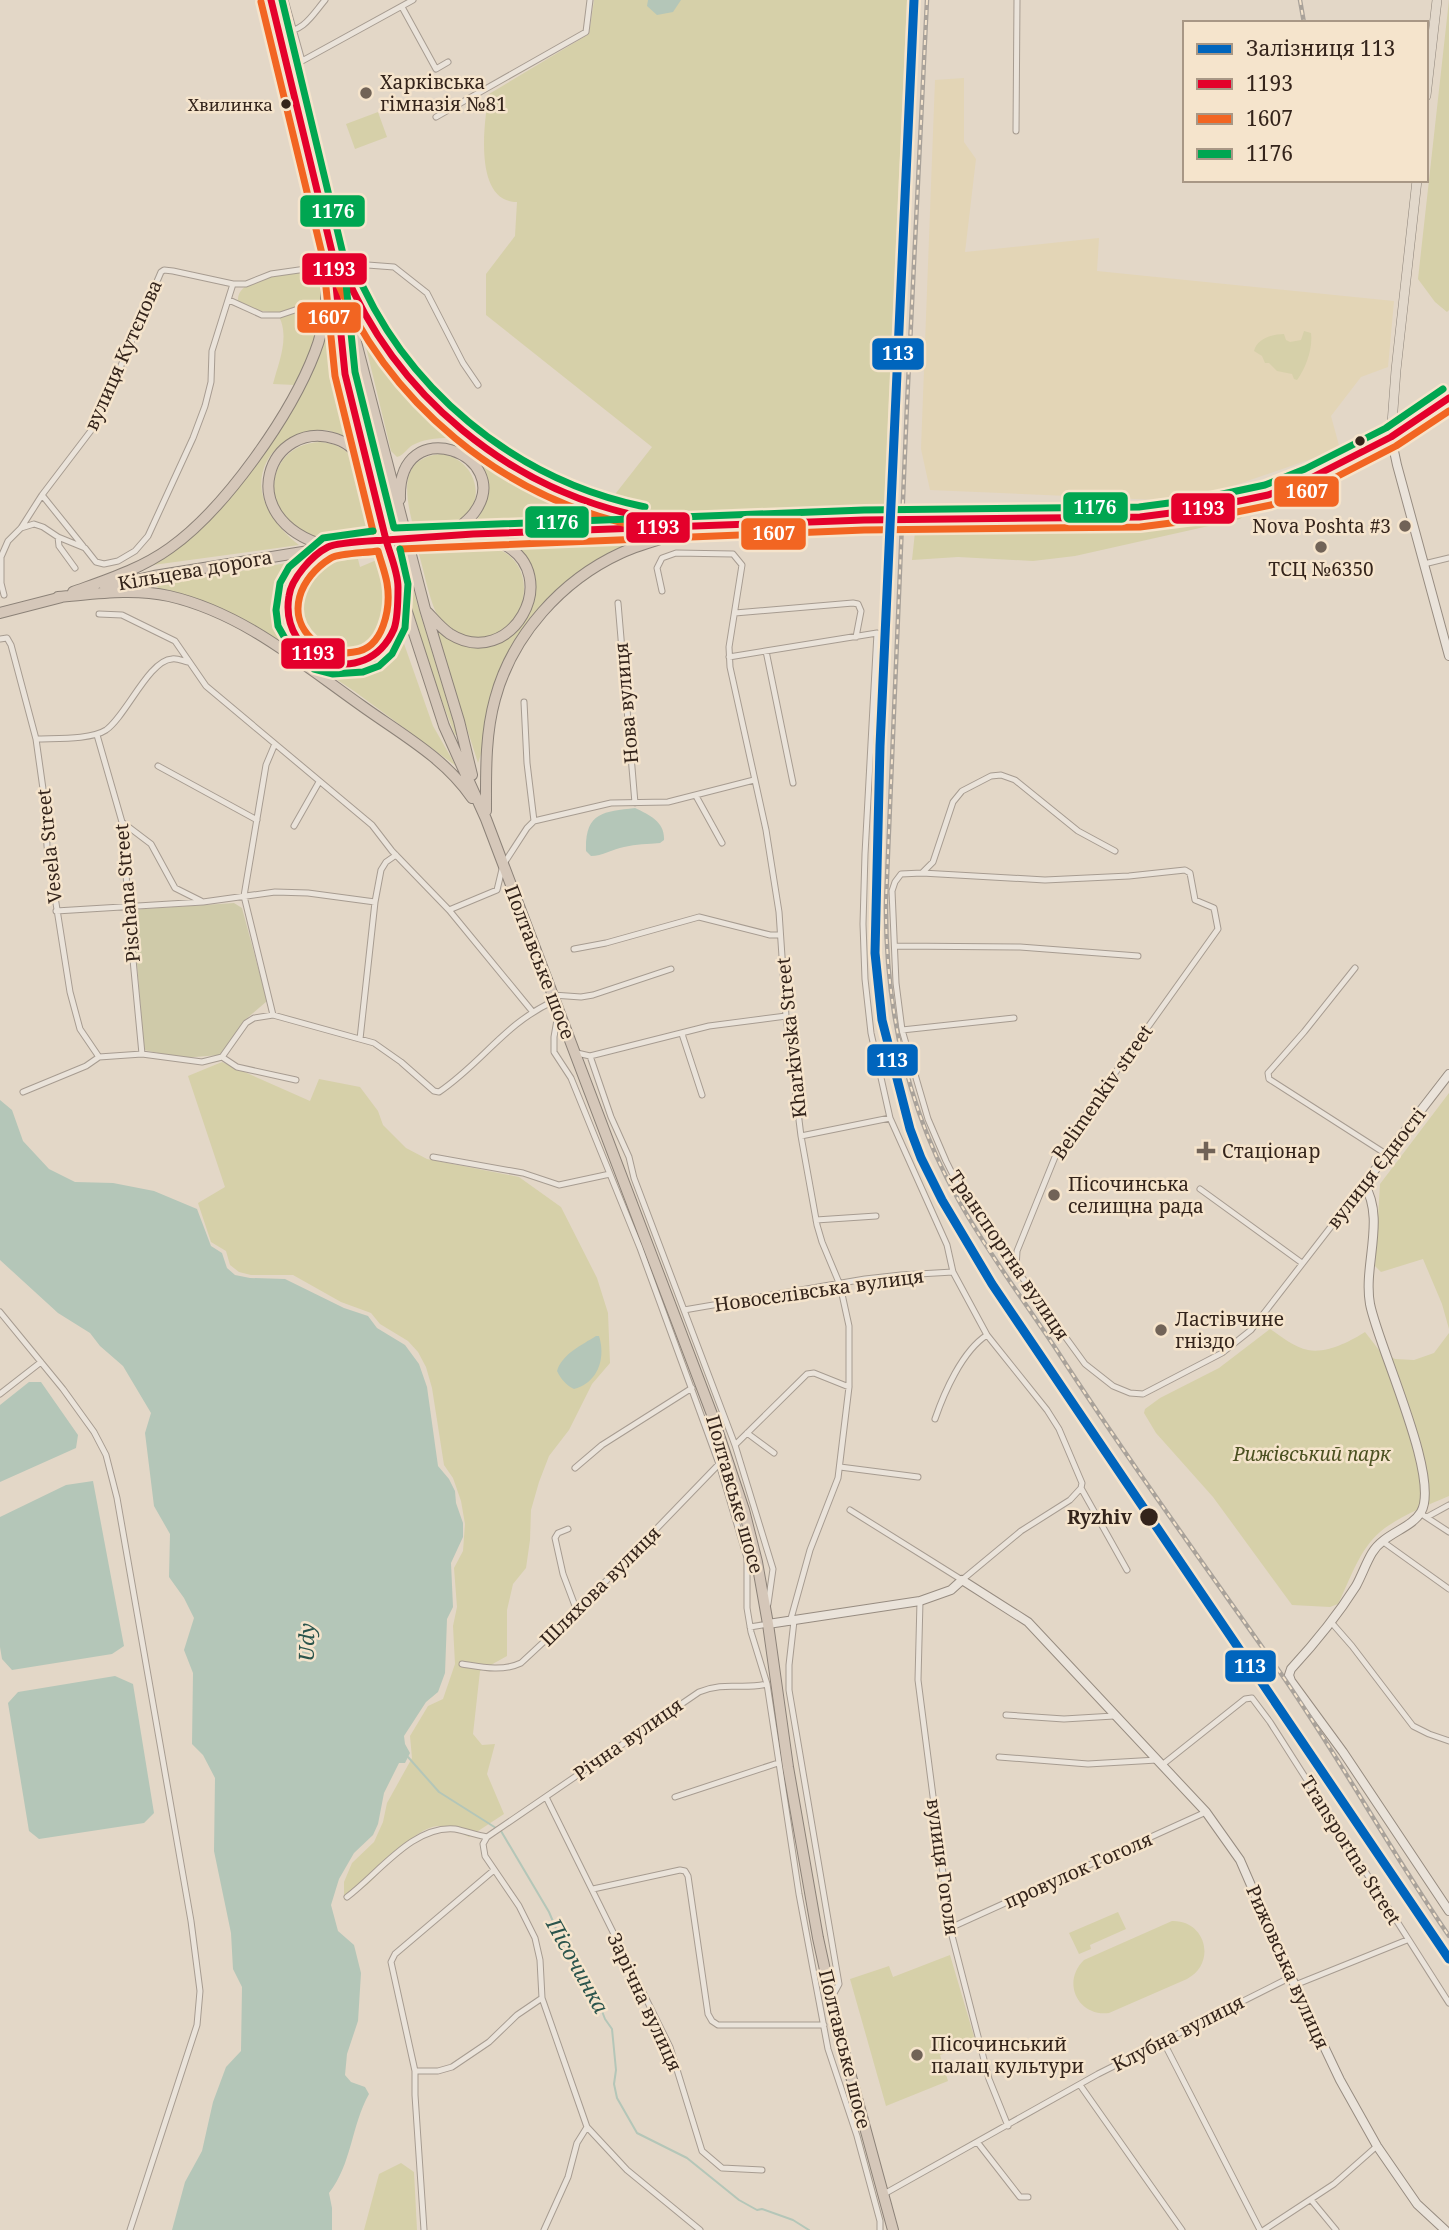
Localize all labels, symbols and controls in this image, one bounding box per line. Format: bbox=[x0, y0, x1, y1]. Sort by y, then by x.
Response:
legend bbox=[1183, 21, 1428, 182]
text: Залізниця 113 bbox=[1246, 34, 1395, 62]
place label: Харківська гімназія №81 bbox=[380, 69, 507, 117]
text: 1193 bbox=[1246, 69, 1293, 97]
marker: Харківська гімназія №81 bbox=[358, 85, 374, 101]
place label: Хвилинка bbox=[188, 93, 273, 116]
marker: Хвилинка bbox=[279, 97, 293, 111]
text: 1607 bbox=[1246, 104, 1293, 132]
text: 1176 bbox=[1246, 139, 1293, 167]
line badge: 1176 bbox=[299, 194, 366, 228]
text: 1176 bbox=[312, 198, 355, 224]
line badge: 1193 bbox=[301, 252, 368, 286]
text: 1193 bbox=[313, 256, 355, 282]
street label: вулиця Кутєпова bbox=[78, 275, 168, 435]
line badge: 1607 bbox=[296, 301, 362, 334]
text: 1607 bbox=[308, 304, 350, 330]
line badge: 113 bbox=[871, 337, 925, 371]
text: 113 bbox=[882, 340, 914, 366]
unlabelled marker bbox=[1353, 434, 1367, 448]
line badge: 1607 bbox=[1273, 475, 1340, 508]
text: 1607 bbox=[1286, 478, 1328, 504]
line badge: 1176 bbox=[1062, 491, 1129, 524]
line badge: 1193 bbox=[1170, 492, 1236, 525]
text: 1176 bbox=[1074, 494, 1117, 520]
text: 1193 bbox=[1182, 495, 1224, 521]
line badge: 1176 bbox=[524, 505, 590, 539]
text: 1176 bbox=[536, 509, 579, 535]
line badge: 1193 bbox=[625, 511, 691, 544]
place label: Nova Poshta #3 bbox=[1252, 513, 1391, 539]
text: 1193 bbox=[637, 514, 679, 540]
line badge: 1607 bbox=[740, 517, 807, 551]
marker: Nova Poshta #3 bbox=[1397, 518, 1413, 534]
text: 1607 bbox=[753, 520, 795, 546]
marker: ТСЦ №6350 bbox=[1313, 539, 1329, 555]
street label: Кільцева дорога bbox=[116, 544, 274, 596]
place label: ТСЦ №6350 bbox=[1268, 556, 1374, 582]
line badge: 1193 bbox=[280, 637, 346, 670]
text: 1193 bbox=[292, 640, 334, 666]
street label: Нова вулиця bbox=[608, 641, 644, 765]
street label: Vesela Street bbox=[30, 787, 68, 905]
street label: Pischana Street bbox=[108, 822, 146, 963]
street label: Полтавське шосе bbox=[499, 881, 581, 1043]
street label: Kharkivska Street bbox=[770, 956, 812, 1120]
street label: Belimenkiv street bbox=[1046, 1019, 1159, 1165]
line badge: 113 bbox=[866, 1043, 919, 1077]
text: 113 bbox=[876, 1047, 908, 1073]
street label: вулиця Єдності bbox=[1320, 1102, 1432, 1234]
place label: Стаціонар bbox=[1222, 1138, 1320, 1164]
marker: Стаціонар bbox=[1196, 1141, 1216, 1161]
street label: Транспортна вулиця bbox=[942, 1165, 1076, 1345]
place label: Пісочинська селищна рада bbox=[1068, 1171, 1204, 1219]
marker: Пісочинська селищна рада bbox=[1046, 1187, 1062, 1203]
street label: Новоселівська вулиця bbox=[712, 1262, 926, 1318]
place label: Ластівчине гніздо bbox=[1175, 1306, 1284, 1354]
marker: Ластівчине гніздо bbox=[1153, 1322, 1169, 1338]
street label: Полтавське шосе bbox=[700, 1412, 770, 1576]
park label: Рижівський парк bbox=[1232, 1441, 1392, 1467]
place label: Ryzhiv bbox=[1067, 1504, 1132, 1530]
marker: Ryzhiv bbox=[1138, 1506, 1160, 1528]
street label: Шляхова вулиця bbox=[534, 1520, 666, 1652]
water label: Udy bbox=[292, 1622, 320, 1662]
line badge: 113 bbox=[1224, 1649, 1277, 1683]
text: 113 bbox=[1234, 1653, 1266, 1679]
street label: Річна вулиця bbox=[568, 1692, 688, 1786]
street label: Transportna Street bbox=[1295, 1771, 1407, 1930]
street label: вулиця Гоголя bbox=[921, 1797, 966, 1937]
street label: провулок Гоголя bbox=[1000, 1826, 1156, 1914]
street label: Рижовська вулиця bbox=[1240, 1881, 1336, 2053]
water label: Пісочинка bbox=[540, 1912, 616, 2018]
street label: Зарічна вулиця bbox=[601, 1928, 689, 2076]
street label: Полтавське шосе bbox=[813, 1967, 877, 2131]
street label: Клубна вулиця bbox=[1108, 1989, 1248, 2077]
place label: Пісочинський палац культури bbox=[931, 2031, 1084, 2079]
marker: Пісочинський палац культури bbox=[909, 2047, 925, 2063]

